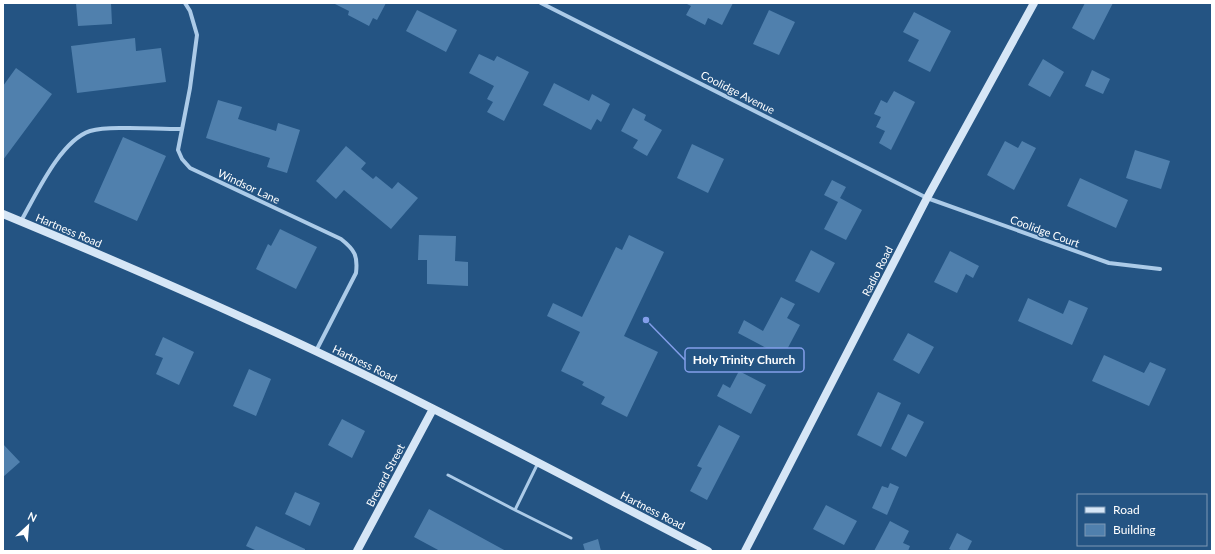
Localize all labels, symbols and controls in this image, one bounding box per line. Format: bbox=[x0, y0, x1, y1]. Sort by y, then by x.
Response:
street label: Coolidge Avenue bbox=[699, 68, 777, 116]
street label: Windsor Lane bbox=[216, 166, 282, 206]
street label: Hartness Road bbox=[34, 210, 104, 250]
street label: Coolidge Court bbox=[1009, 212, 1082, 250]
street label: Radio Road bbox=[859, 244, 895, 298]
street label: Hartness Road bbox=[331, 342, 399, 384]
callout: Holy Trinity Church bbox=[685, 348, 804, 372]
text: Holy Trinity Church bbox=[693, 352, 796, 367]
street label: Brevard Street bbox=[363, 441, 407, 509]
street label: Hartness Road bbox=[619, 488, 687, 532]
legend bbox=[1077, 494, 1207, 546]
text: Road bbox=[1113, 502, 1140, 517]
north arrow bbox=[8, 506, 48, 546]
text: N bbox=[26, 509, 39, 524]
text: Building bbox=[1113, 522, 1156, 537]

